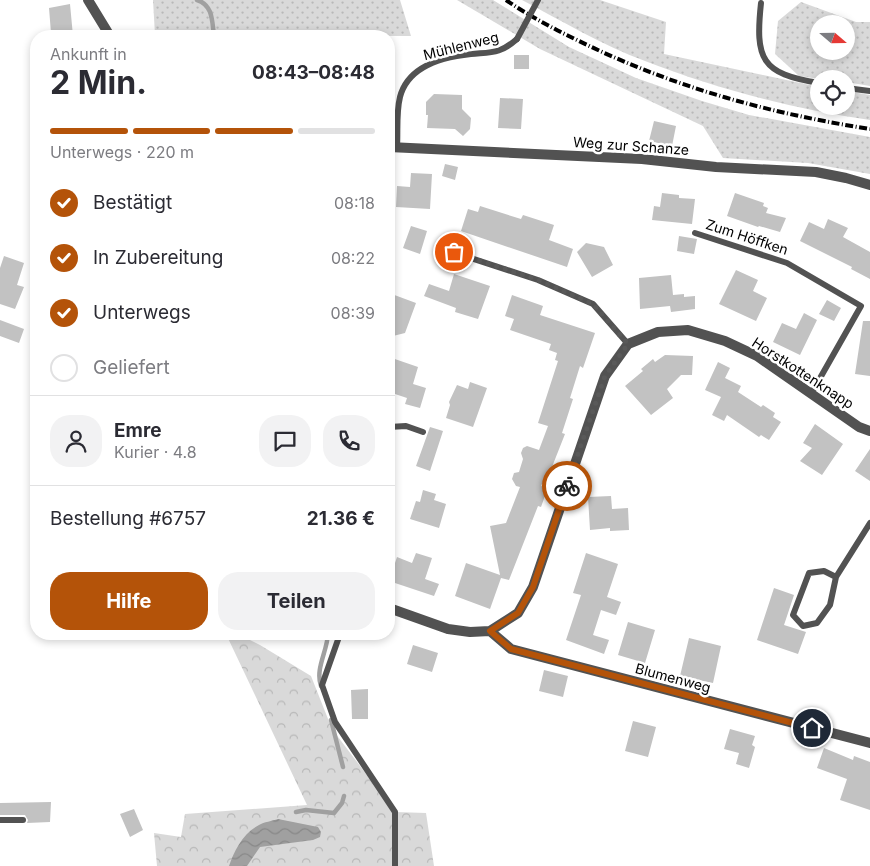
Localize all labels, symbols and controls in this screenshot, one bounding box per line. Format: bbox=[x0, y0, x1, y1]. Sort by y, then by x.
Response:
north arrow bbox=[810, 15, 855, 60]
map controls bbox=[810, 15, 855, 115]
street label: Mühlenweg bbox=[421, 28, 500, 63]
text: Ankunft in bbox=[50, 44, 127, 64]
text: 08:43–08:48 bbox=[252, 61, 375, 84]
text: 2 Min. bbox=[50, 63, 147, 102]
button: locate bbox=[810, 70, 855, 115]
street label: Weg zur Schanze bbox=[573, 133, 690, 158]
text: Unterwegs · 220 m bbox=[50, 142, 194, 162]
icon: check bbox=[50, 189, 78, 217]
text: Bestätigt bbox=[93, 191, 172, 214]
text: 08:18 bbox=[334, 193, 375, 213]
street label: Zum Höffken bbox=[704, 215, 791, 258]
pin bbox=[433, 231, 475, 273]
icon: bag bbox=[440, 238, 468, 266]
icon: check bbox=[50, 244, 78, 272]
text: In Zubereitung bbox=[93, 246, 223, 269]
text: 08:22 bbox=[331, 248, 375, 268]
icon: check bbox=[50, 299, 78, 327]
text: Unterwegs bbox=[93, 301, 191, 324]
text: 08:39 bbox=[331, 303, 375, 323]
street label: Horstkottenknapp bbox=[749, 333, 857, 412]
text: Geliefert bbox=[93, 356, 170, 379]
button: person bbox=[50, 415, 102, 467]
button: chat bbox=[259, 415, 311, 467]
button: phone bbox=[323, 415, 375, 467]
text: Emre bbox=[114, 419, 161, 442]
text: Kurier · 4.8 bbox=[114, 442, 197, 462]
courier bbox=[542, 461, 592, 511]
icon: bike bbox=[553, 472, 581, 500]
text: Bestellung #6757 bbox=[50, 507, 206, 530]
text: 21.36 € bbox=[307, 507, 375, 530]
button: Hilfe bbox=[50, 572, 208, 630]
button: Teilen bbox=[218, 572, 375, 630]
street label: Blumenweg bbox=[634, 659, 713, 696]
pin bbox=[791, 707, 833, 749]
icon: home bbox=[798, 714, 826, 742]

